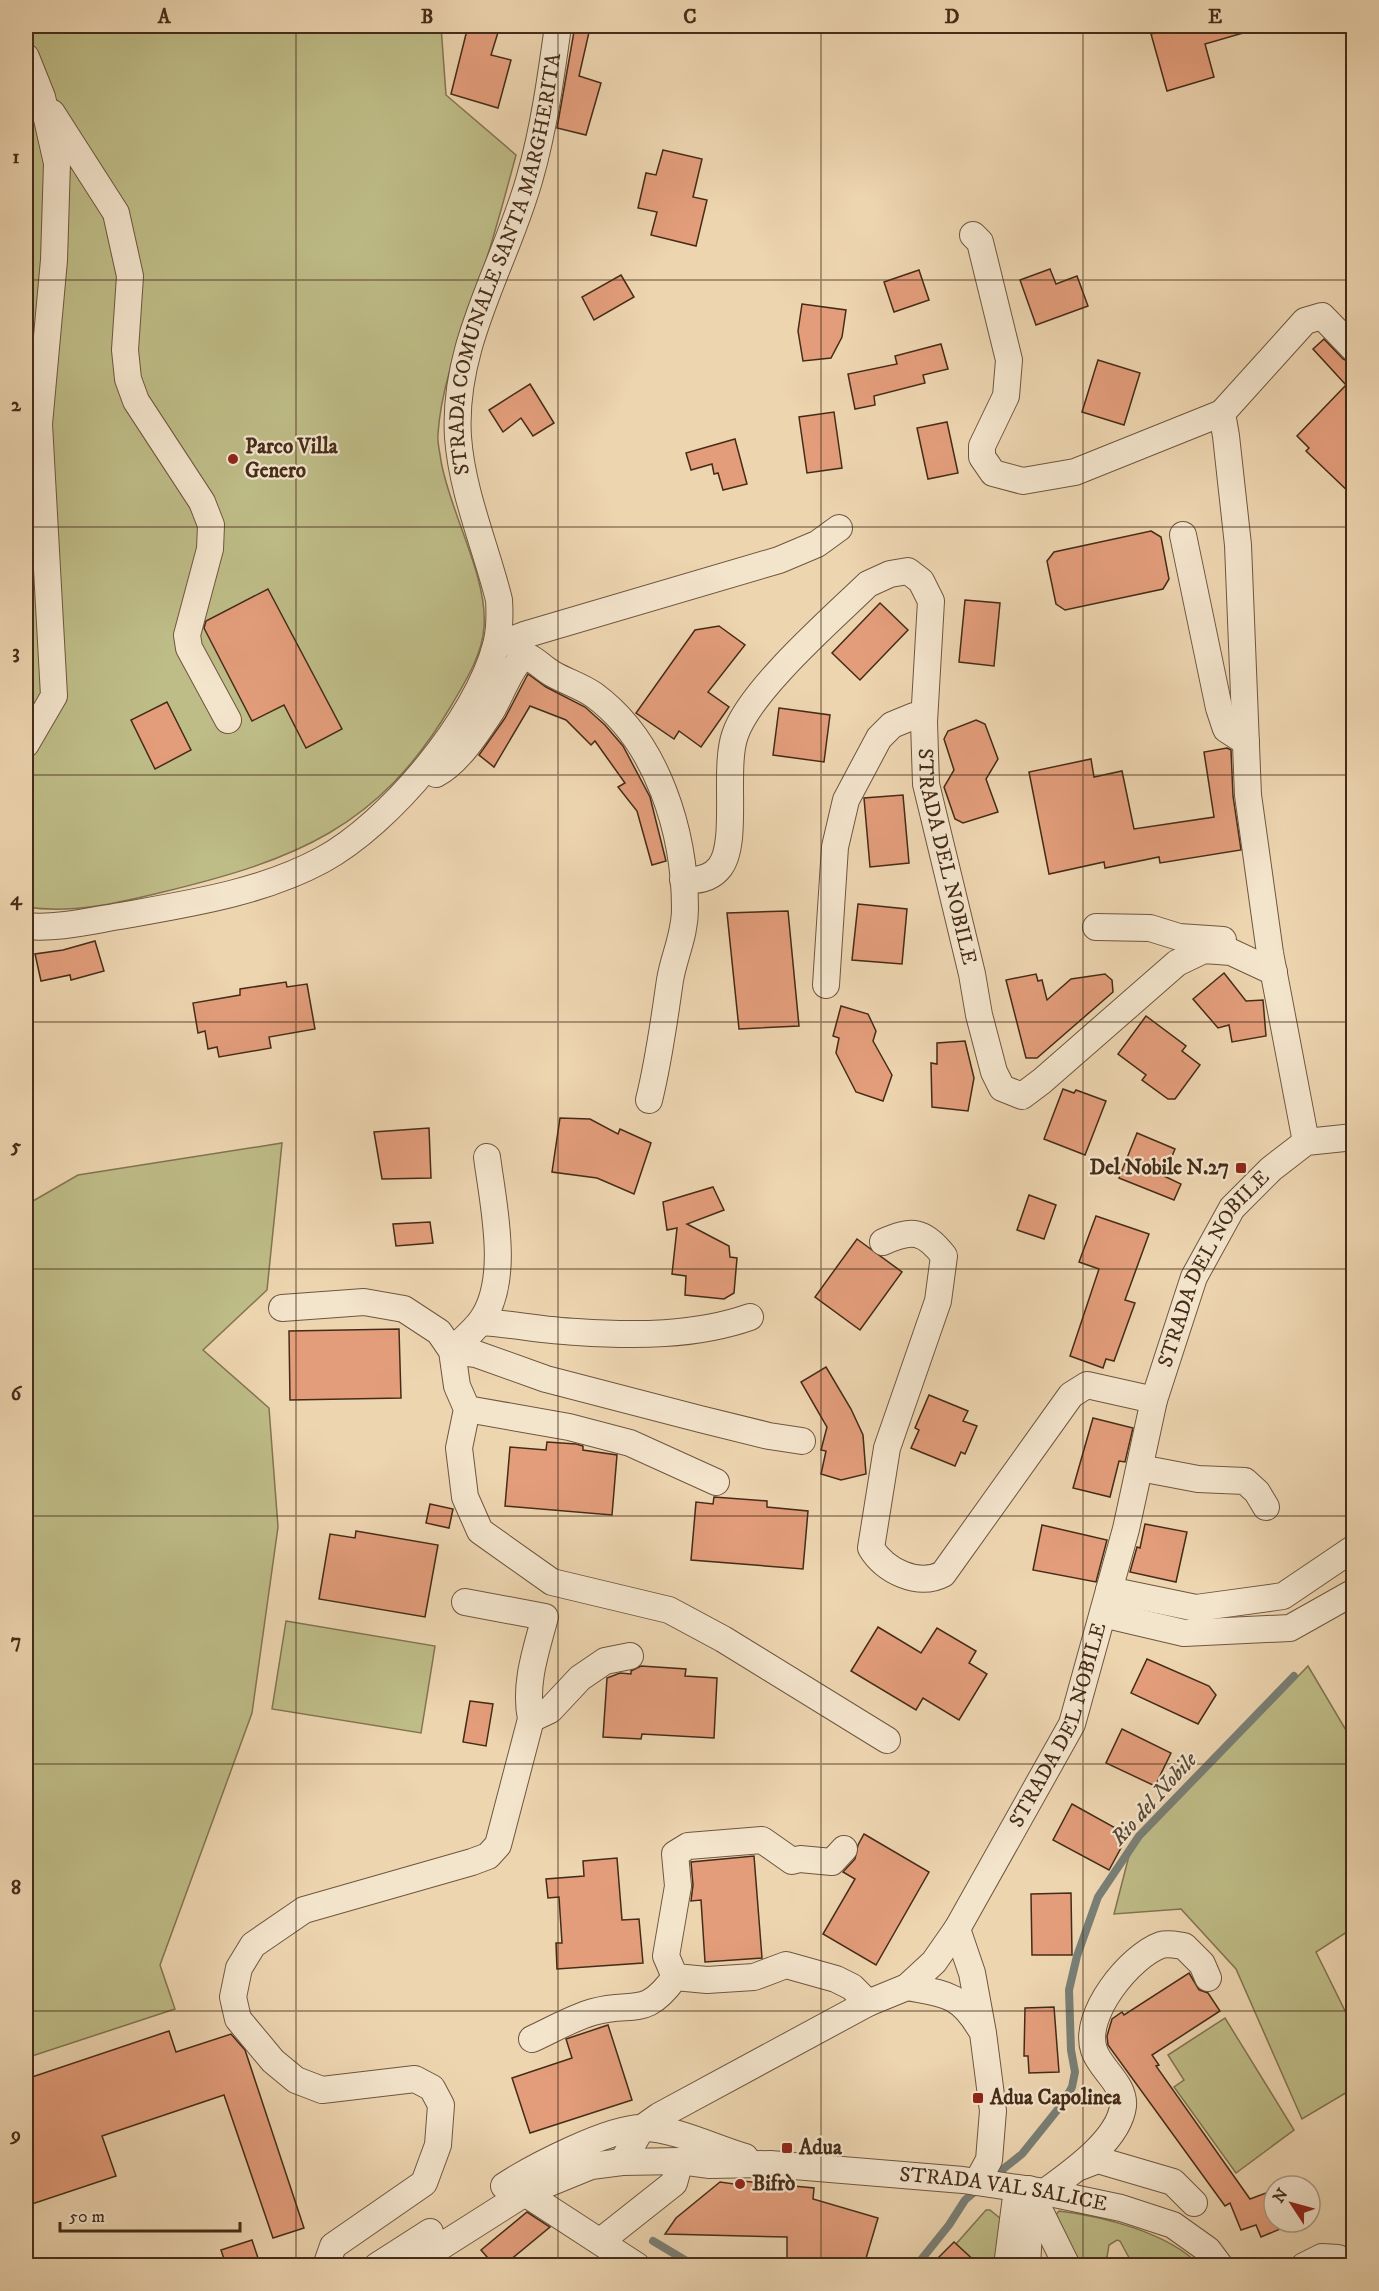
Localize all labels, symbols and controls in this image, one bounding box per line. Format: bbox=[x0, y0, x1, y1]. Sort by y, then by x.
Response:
text: A bbox=[157, 5, 172, 30]
text: B bbox=[421, 5, 433, 30]
text: C bbox=[683, 5, 697, 30]
text: D bbox=[945, 5, 960, 30]
text: E bbox=[1208, 5, 1222, 30]
street label: STRADA COMUNALE SANTA MARGHERITA bbox=[444, 51, 567, 477]
text: 1 bbox=[12, 145, 20, 170]
text: 2 bbox=[11, 393, 22, 418]
place label: Parco Villa Genero bbox=[245, 434, 339, 484]
marker: Parco Villa Genero bbox=[226, 452, 240, 466]
text: 3 bbox=[12, 640, 20, 665]
street label: STRADA DEL NOBILE bbox=[912, 748, 982, 967]
text: 4 bbox=[10, 887, 23, 912]
text: 5 bbox=[10, 1134, 21, 1159]
place label: Del Nobile N.27 bbox=[1090, 1155, 1229, 1181]
marker: Del Nobile N.27 bbox=[1234, 1161, 1248, 1175]
street label: STRADA DEL NOBILE bbox=[1152, 1165, 1275, 1371]
text: 6 bbox=[11, 1382, 23, 1407]
street label: STRADA DEL NOBILE bbox=[1004, 1620, 1112, 1832]
text: 7 bbox=[11, 1629, 21, 1654]
water label: Rio del Nobile bbox=[1104, 1746, 1203, 1852]
text: 8 bbox=[11, 1876, 21, 1901]
place label: Adua Capolinea bbox=[989, 2085, 1122, 2111]
marker: Adua Capolinea bbox=[971, 2091, 985, 2105]
text: 9 bbox=[9, 2123, 21, 2148]
place label: Adua bbox=[798, 2135, 843, 2161]
marker: Adua bbox=[780, 2141, 794, 2155]
street label: STRADA VAL SALICE bbox=[898, 2162, 1110, 2218]
place label: Bifrò bbox=[752, 2171, 795, 2197]
north arrow bbox=[1262, 2174, 1322, 2234]
marker: Bifrò bbox=[733, 2177, 747, 2191]
text: N bbox=[1269, 2185, 1293, 2207]
scale bar bbox=[60, 2195, 240, 2233]
text: 50 m bbox=[69, 2206, 105, 2228]

